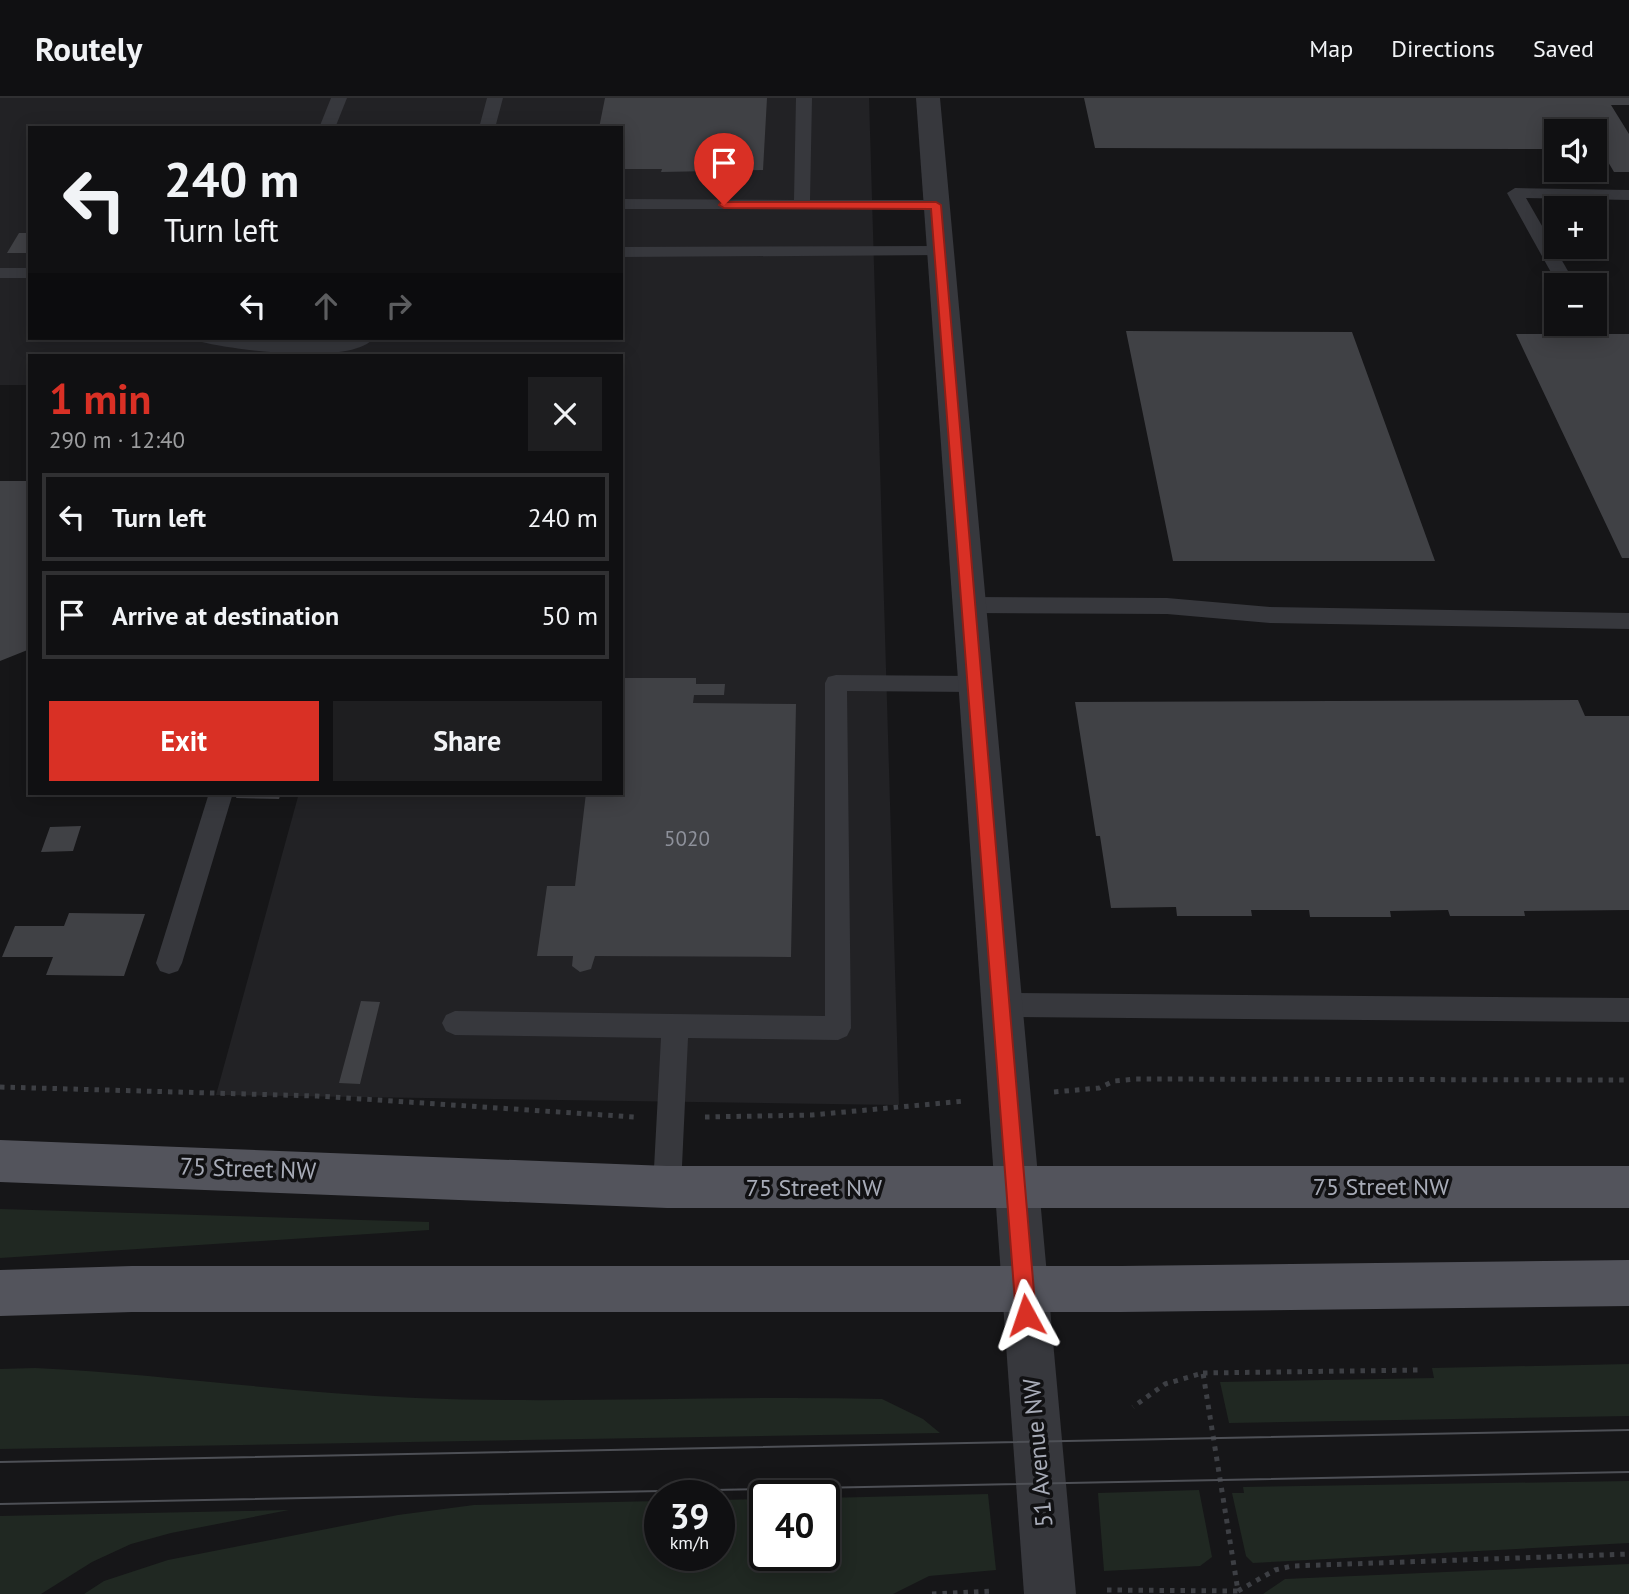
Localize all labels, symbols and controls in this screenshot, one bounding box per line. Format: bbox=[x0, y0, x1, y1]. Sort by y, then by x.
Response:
text: Routely bbox=[35, 27, 142, 70]
text: Map bbox=[1309, 33, 1353, 64]
text: Directions bbox=[1391, 33, 1495, 64]
text: Saved bbox=[1533, 33, 1594, 64]
map controls bbox=[1544, 119, 1607, 336]
button: sound bbox=[1544, 119, 1607, 182]
pin bbox=[694, 133, 754, 205]
icon: arrive bbox=[705, 144, 743, 182]
text: 240 m bbox=[164, 147, 299, 211]
icon: left bbox=[49, 154, 140, 245]
button: + bbox=[1544, 196, 1607, 259]
text: Turn left bbox=[164, 209, 279, 251]
button: − bbox=[1544, 273, 1607, 336]
icon: left bbox=[234, 287, 272, 325]
icon: ahead bbox=[307, 287, 345, 325]
icon: right bbox=[380, 287, 418, 325]
text: 1 min bbox=[49, 371, 151, 426]
button: close bbox=[528, 377, 602, 451]
text: 290 m · 12:40 bbox=[49, 425, 185, 454]
icon: left bbox=[53, 498, 91, 536]
text: Turn left bbox=[112, 501, 206, 534]
text: 240 m bbox=[527, 501, 598, 534]
icon: arrive bbox=[53, 596, 91, 634]
text: Arrive at destination bbox=[112, 599, 339, 632]
text: 50 m bbox=[542, 599, 598, 632]
button: Exit bbox=[49, 701, 319, 781]
button: Share bbox=[333, 701, 602, 781]
house number: 5020 bbox=[664, 825, 710, 852]
street label: 75 Street NW bbox=[179, 1151, 317, 1186]
street label: 75 Street NW bbox=[1313, 1171, 1449, 1202]
street label: 75 Street NW bbox=[746, 1172, 882, 1203]
position arrow bbox=[989, 1278, 1063, 1352]
street label: 51 Avenue NW bbox=[1016, 1377, 1059, 1529]
speed limit sign: 40 bbox=[749, 1480, 840, 1571]
text: 39 bbox=[670, 1493, 709, 1539]
text: km/h bbox=[670, 1531, 709, 1554]

